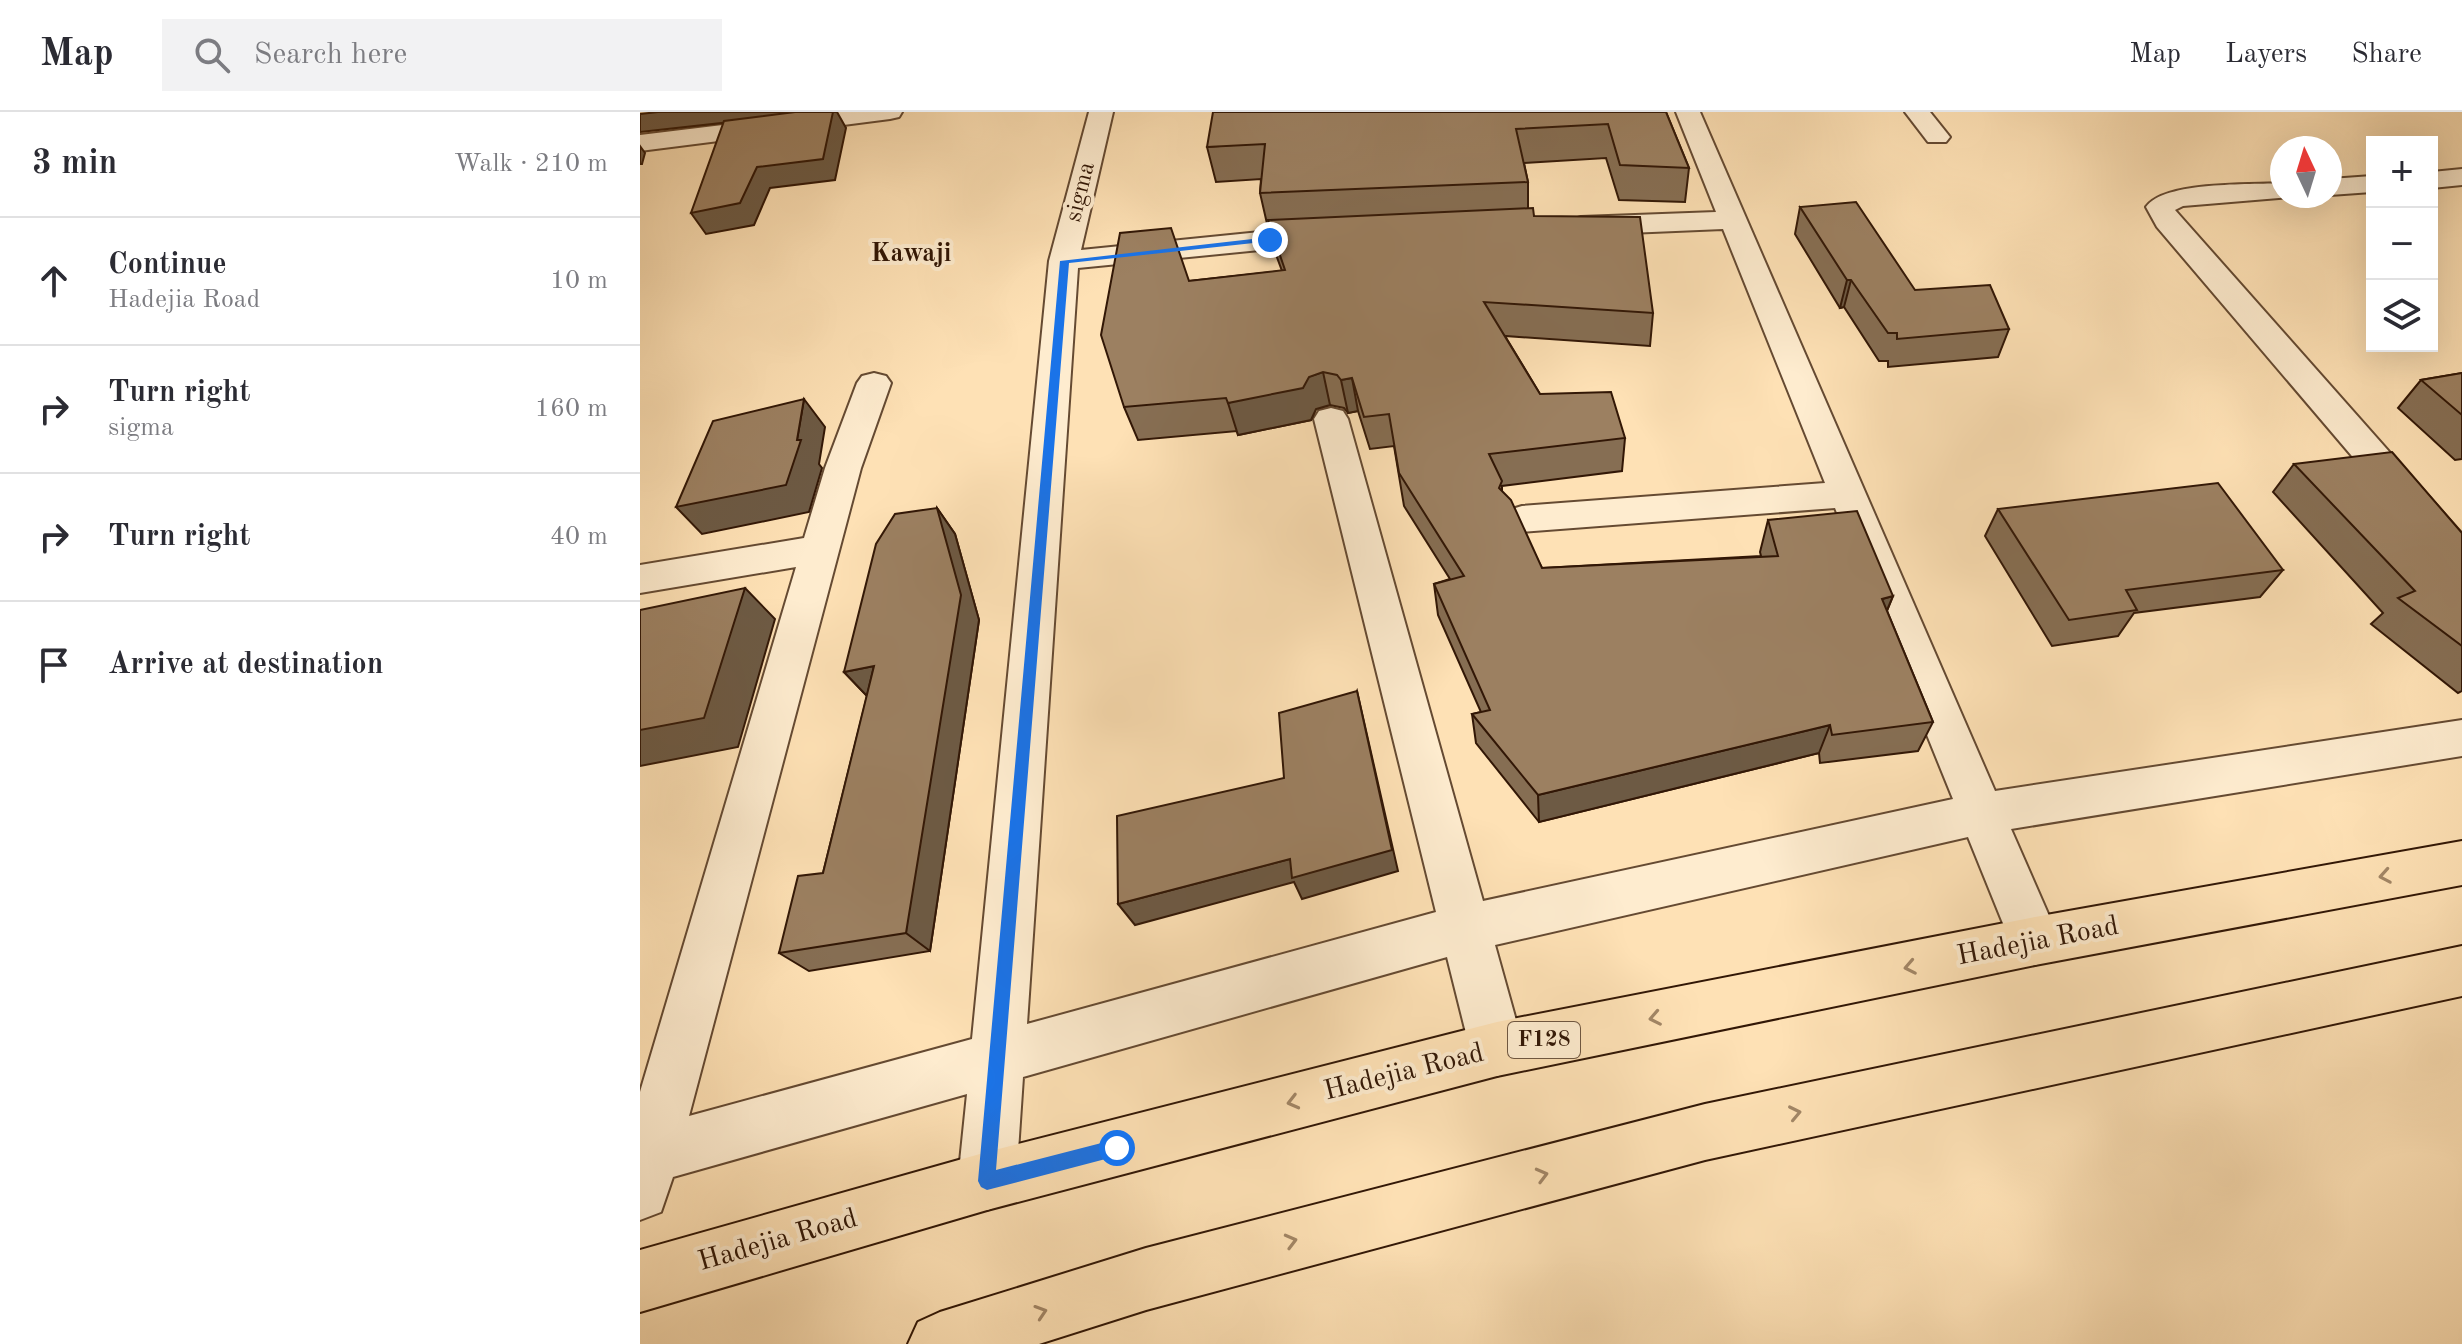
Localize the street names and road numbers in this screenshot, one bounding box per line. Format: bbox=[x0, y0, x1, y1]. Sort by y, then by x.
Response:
street label: sigma bbox=[1062, 159, 1100, 224]
street label: Hadejia Road bbox=[1955, 913, 2121, 971]
road number: F128 bbox=[1508, 1022, 1580, 1058]
street label: Hadejia Road bbox=[1321, 1040, 1487, 1106]
street label: Hadejia Road bbox=[695, 1205, 861, 1277]

